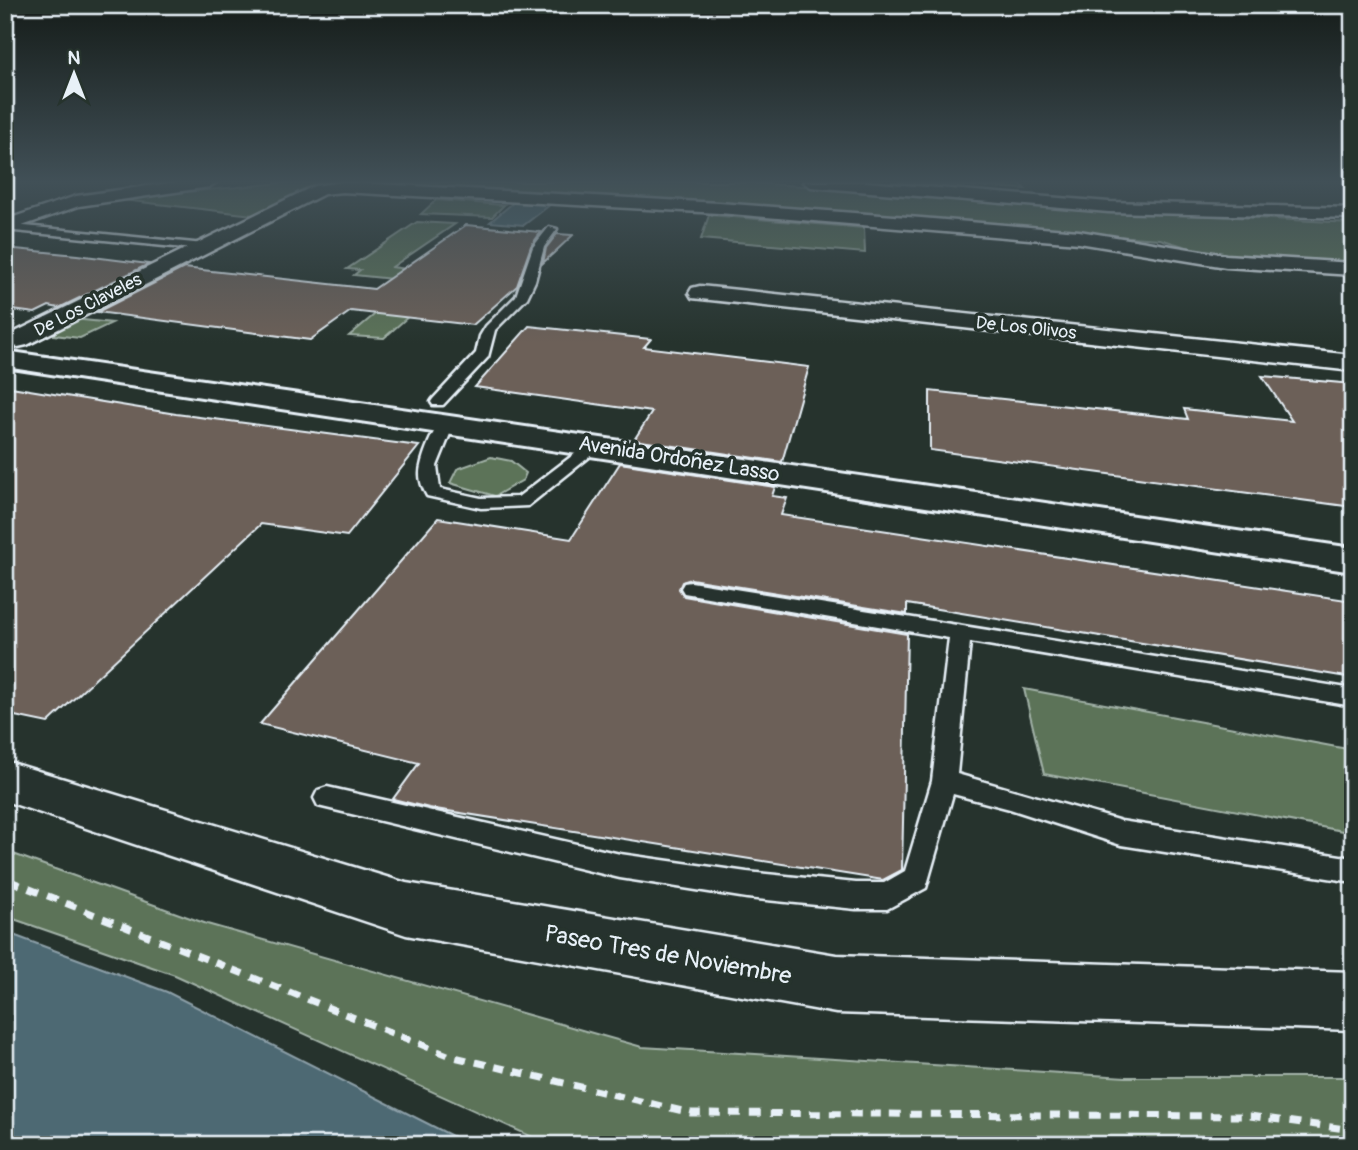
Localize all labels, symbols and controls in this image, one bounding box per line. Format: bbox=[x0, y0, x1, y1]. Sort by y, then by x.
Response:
north arrow bbox=[38, 38, 108, 108]
text: N bbox=[68, 46, 81, 70]
street label: De Los Claveles bbox=[30, 268, 146, 342]
street label: De Los Olivos bbox=[975, 311, 1077, 345]
street label: Avenida Ordoñez Lasso bbox=[577, 430, 781, 488]
street label: Paseo Tres de Noviembre bbox=[542, 919, 794, 991]

